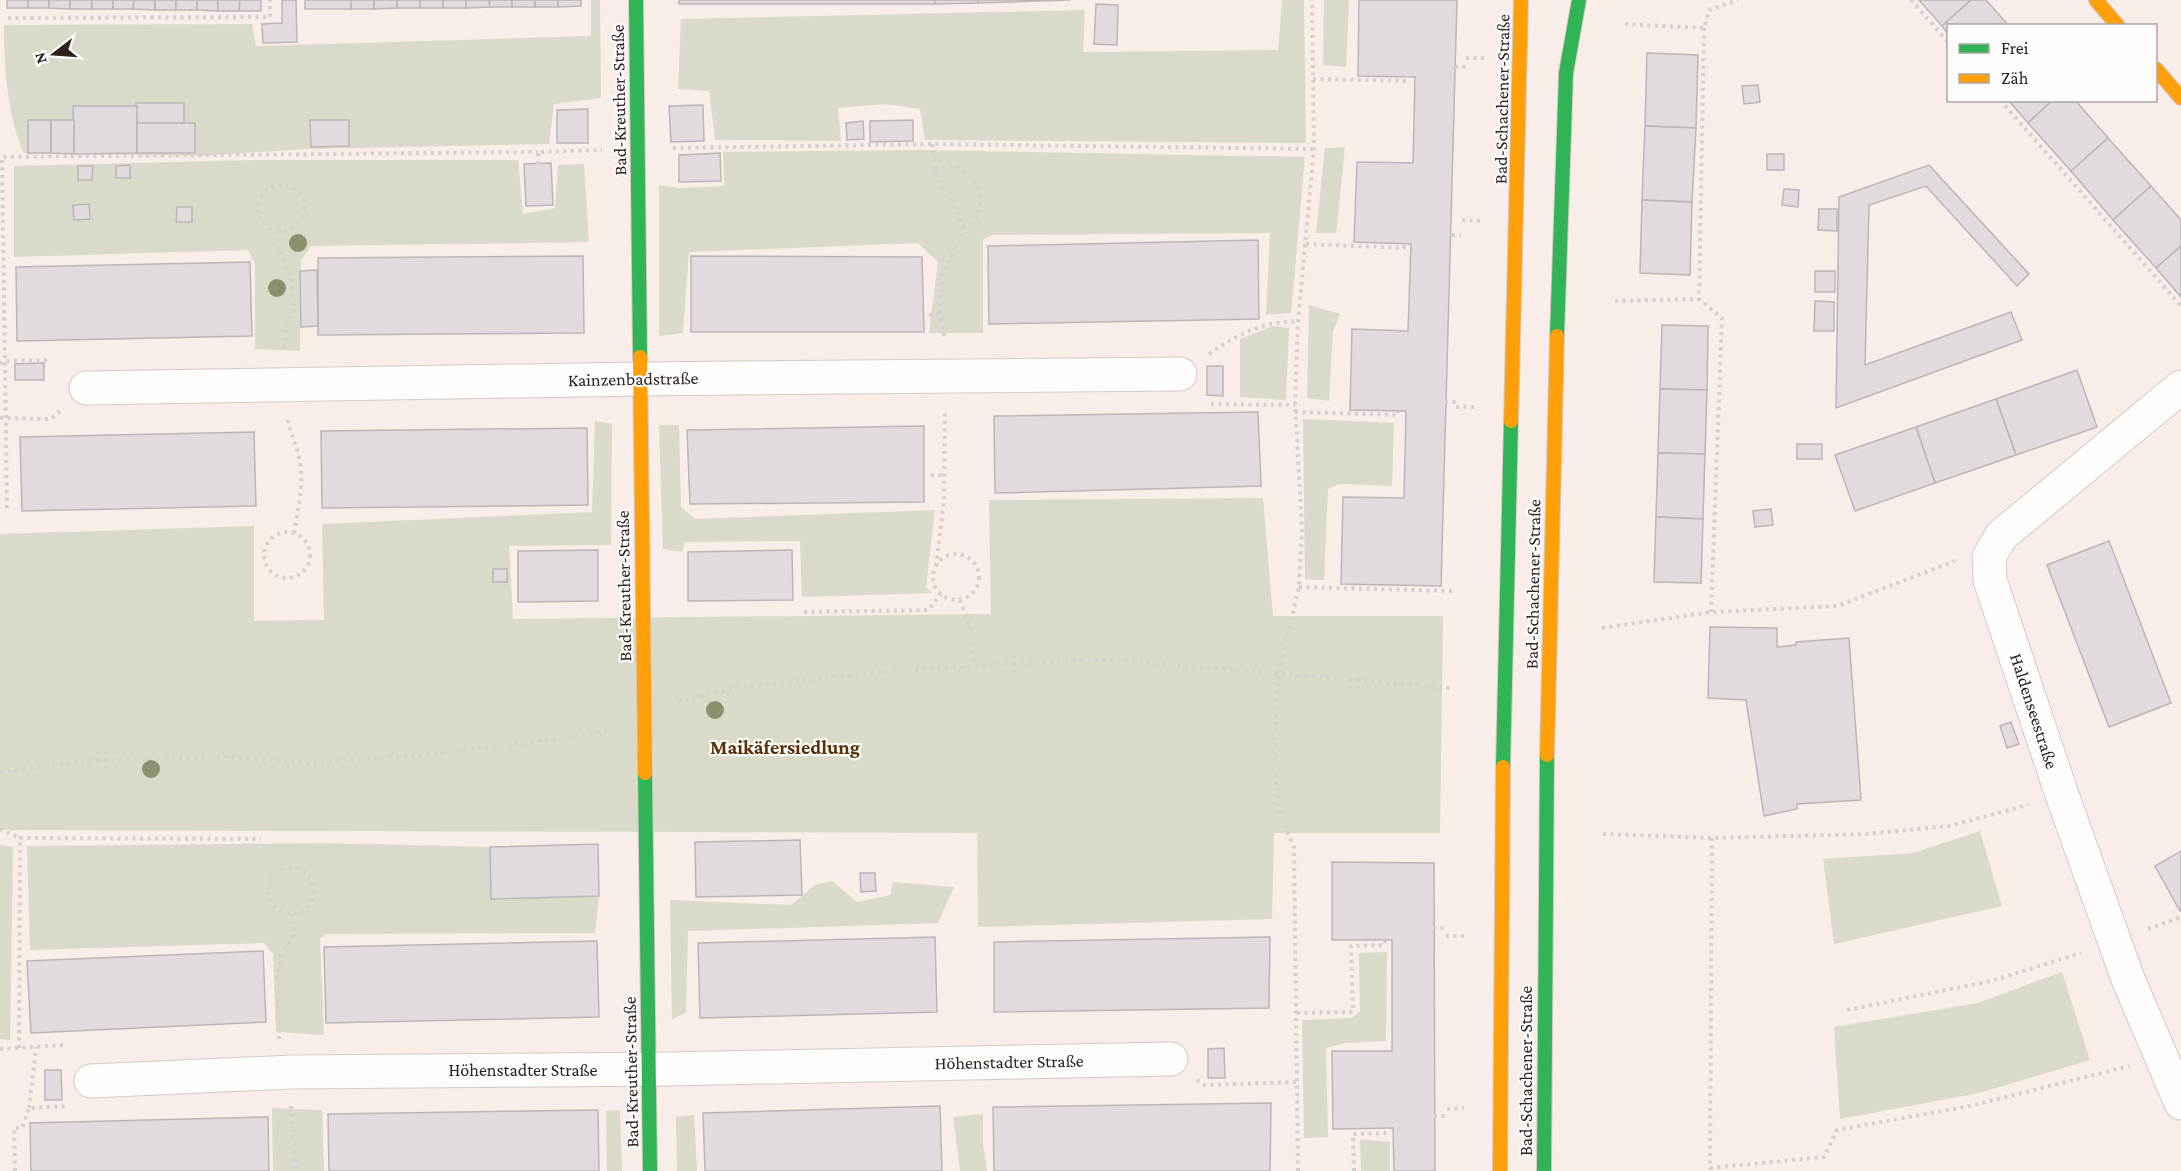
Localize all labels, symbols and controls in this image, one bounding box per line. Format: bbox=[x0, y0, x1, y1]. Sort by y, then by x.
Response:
street label: Bad-Schachener-Straße bbox=[1491, 14, 1513, 184]
north arrow bbox=[24, 24, 84, 84]
street label: Bad-Kreuther-Straße bbox=[608, 24, 630, 176]
legend bbox=[1947, 24, 2157, 102]
text: Frei bbox=[2001, 38, 2029, 58]
text: N bbox=[30, 50, 50, 66]
text: Zäh bbox=[2001, 68, 2029, 88]
street label: Kainzenbadstraße bbox=[568, 368, 698, 390]
street label: Bad-Schachener-Straße bbox=[1522, 499, 1544, 669]
street label: Bad-Kreuther-Straße bbox=[613, 510, 635, 662]
street label: Haldenseestraße bbox=[2006, 651, 2062, 771]
district label: Maikäfersiedlung bbox=[710, 736, 860, 758]
street label: Bad-Schachener-Straße bbox=[1516, 986, 1536, 1156]
street label: Bad-Kreuther-Straße bbox=[620, 996, 642, 1148]
street label: Höhenstadter Straße bbox=[934, 1051, 1084, 1073]
street label: Höhenstadter Straße bbox=[449, 1060, 598, 1080]

